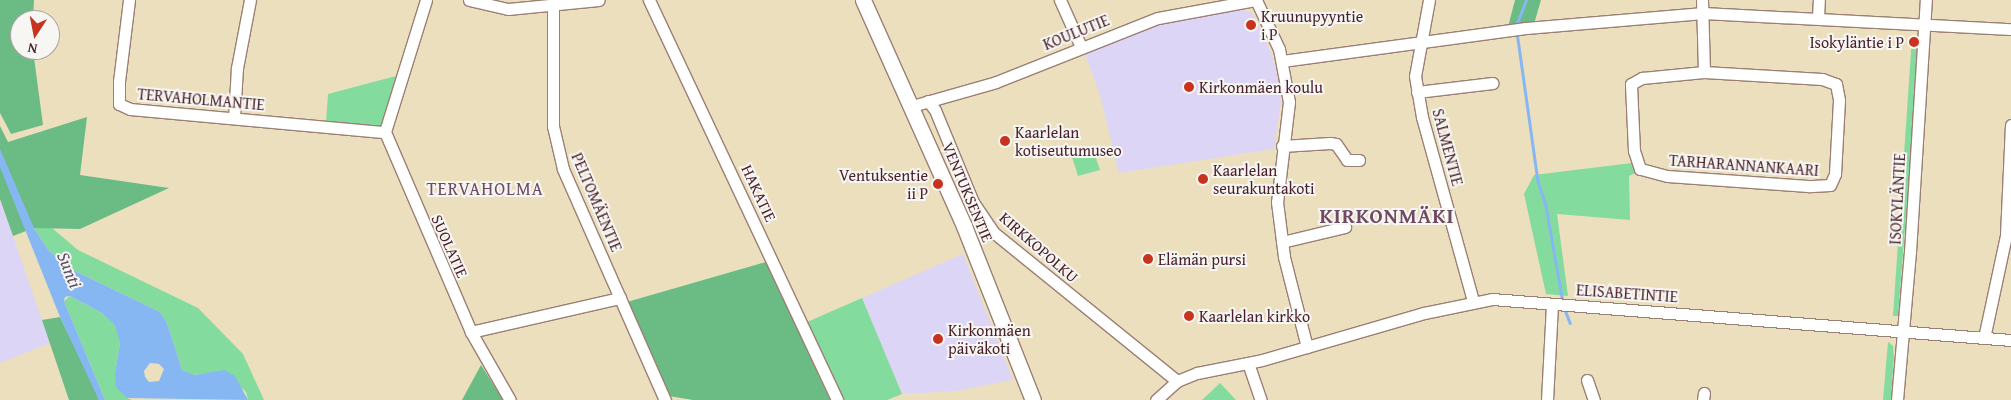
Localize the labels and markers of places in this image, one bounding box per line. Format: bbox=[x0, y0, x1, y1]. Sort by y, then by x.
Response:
place label: Kruunupyyntie i P bbox=[1261, 6, 1363, 44]
marker: Kruunupyyntie i P bbox=[1245, 19, 1257, 31]
place label: Isokyläntie i P bbox=[1810, 32, 1904, 52]
marker: Isokyläntie i P bbox=[1908, 36, 1920, 48]
place label: Kirkonmäen koulu bbox=[1199, 77, 1323, 97]
marker: Kirkonmäen koulu bbox=[1183, 81, 1195, 93]
place label: Kaarlelan kotiseutumuseo bbox=[1015, 122, 1122, 160]
marker: Kaarlelan kotiseutumuseo bbox=[999, 135, 1011, 147]
place label: Kaarlelan seurakuntakoti bbox=[1213, 160, 1315, 198]
place label: Ventuksentie ii P bbox=[839, 165, 928, 203]
marker: Kaarlelan seurakuntakoti bbox=[1197, 173, 1209, 185]
marker: Ventuksentie ii P bbox=[932, 178, 944, 190]
place label: Elämän pursi bbox=[1158, 249, 1246, 269]
marker: Elämän pursi bbox=[1142, 253, 1154, 265]
place label: Kaarlelan kirkko bbox=[1199, 306, 1310, 326]
marker: Kaarlelan kirkko bbox=[1183, 310, 1195, 322]
place label: Kirkonmäen päiväkoti bbox=[948, 320, 1031, 358]
marker: Kirkonmäen päiväkoti bbox=[932, 333, 944, 345]

